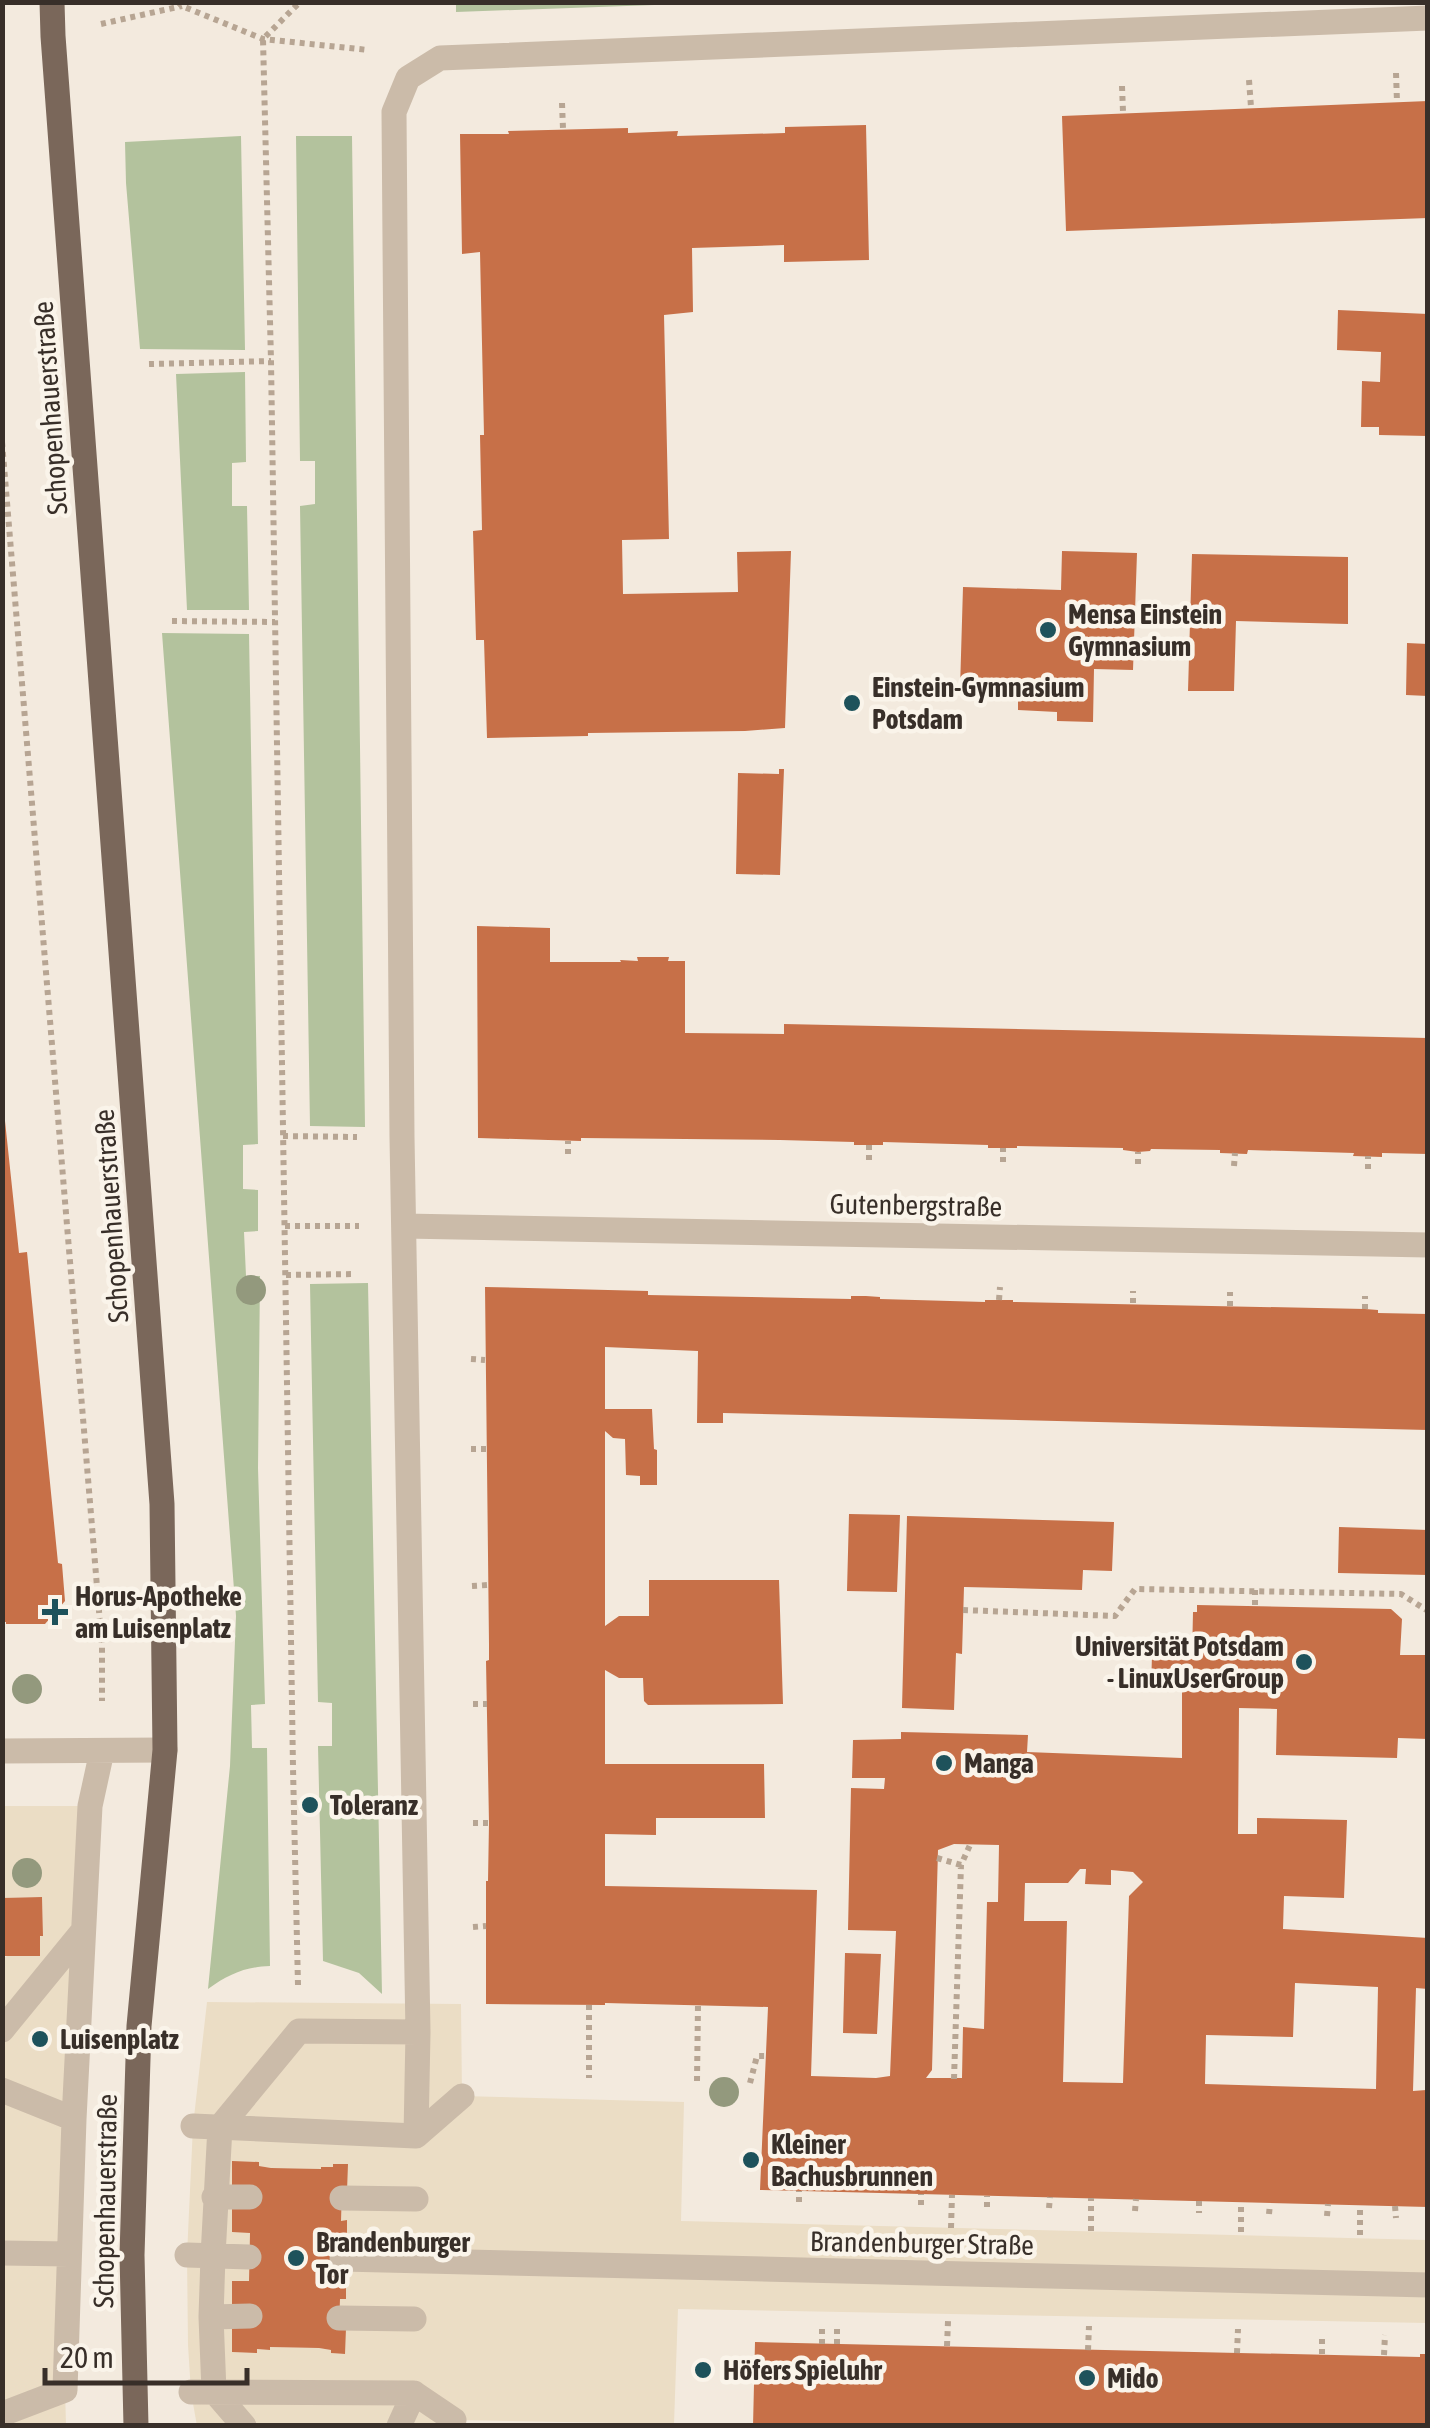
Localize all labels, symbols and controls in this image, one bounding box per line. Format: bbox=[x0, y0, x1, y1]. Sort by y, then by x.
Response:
street label: Schopenhauerstraße bbox=[27, 300, 73, 516]
place label: Mensa Einstein Gymnasium bbox=[1068, 598, 1222, 662]
marker: Mensa Einstein Gymnasium bbox=[1037, 619, 1059, 641]
place label: Einstein-Gymnasium Potsdam bbox=[872, 671, 1085, 735]
marker: Einstein-Gymnasium Potsdam bbox=[841, 692, 863, 714]
street label: Schopenhauerstraße bbox=[88, 1108, 134, 1324]
street label: Gutenbergstraße bbox=[830, 1187, 1002, 1223]
place label: Horus-Apotheke am Luisenplatz bbox=[75, 1580, 242, 1644]
marker: Horus-Apotheke am Luisenplatz bbox=[44, 1601, 66, 1623]
place label: Universität Potsdam - LinuxUserGroup bbox=[1075, 1630, 1284, 1694]
marker: Universität Potsdam - LinuxUserGroup bbox=[1293, 1651, 1315, 1673]
place label: Manga bbox=[964, 1747, 1034, 1779]
marker: Manga bbox=[933, 1752, 955, 1774]
place label: Toleranz bbox=[330, 1789, 418, 1821]
marker: Toleranz bbox=[299, 1794, 321, 1816]
place label: Luisenplatz bbox=[60, 2023, 179, 2055]
marker: Luisenplatz bbox=[29, 2028, 51, 2050]
street label: Schopenhauerstraße bbox=[87, 2094, 123, 2308]
place label: Kleiner Bachusbrunnen bbox=[771, 2128, 933, 2192]
marker: Kleiner Bachusbrunnen bbox=[740, 2149, 762, 2171]
street label: Brandenburger Straße bbox=[810, 2225, 1034, 2261]
place label: Brandenburger Tor bbox=[316, 2226, 471, 2290]
marker: Brandenburger Tor bbox=[285, 2247, 307, 2269]
scale bar bbox=[45, 2323, 248, 2385]
text: 20 m bbox=[60, 2340, 114, 2374]
place label: Höfers Spieluhr bbox=[723, 2354, 883, 2386]
marker: Höfers Spieluhr bbox=[692, 2359, 714, 2381]
place label: Mido bbox=[1107, 2362, 1159, 2394]
marker: Mido bbox=[1076, 2367, 1098, 2389]

